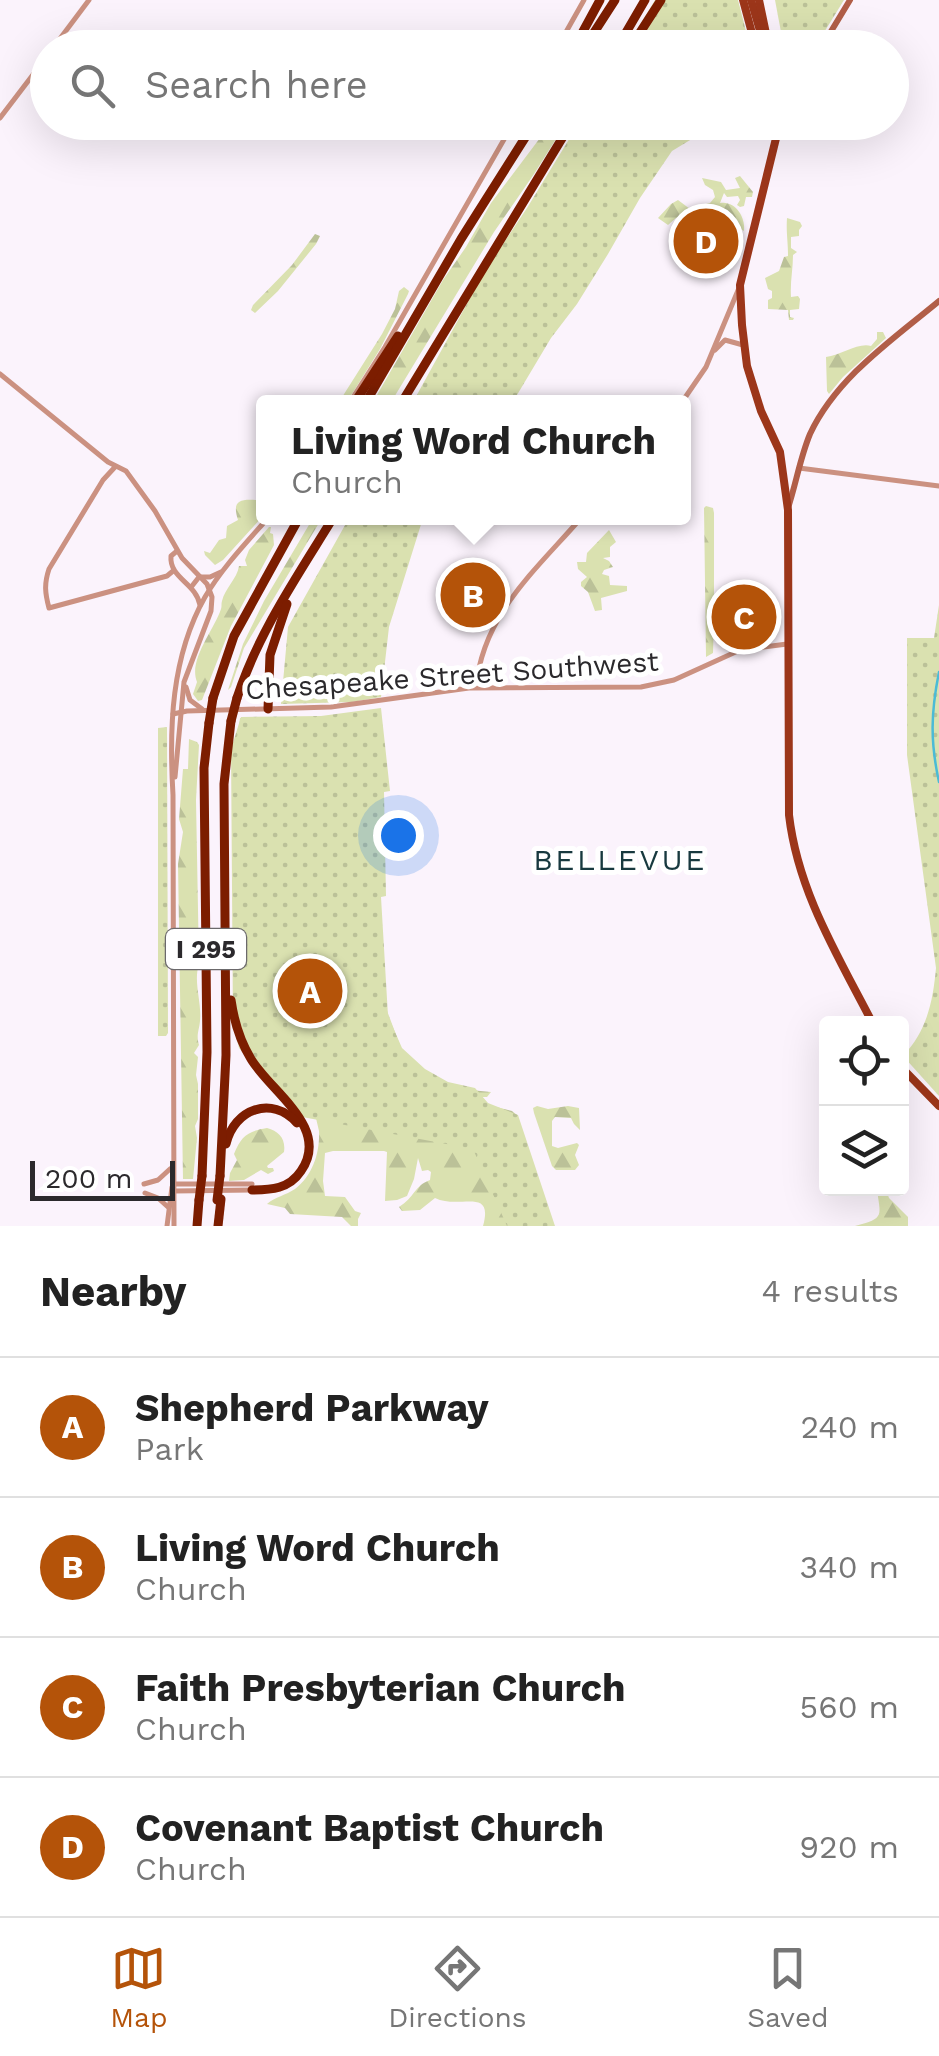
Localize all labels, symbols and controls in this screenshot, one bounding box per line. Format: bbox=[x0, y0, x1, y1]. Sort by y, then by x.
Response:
search box bbox=[30, 30, 909, 140]
icon: search bbox=[65, 58, 120, 113]
text: Search here bbox=[145, 63, 368, 107]
pin: D bbox=[674, 204, 738, 278]
popup bbox=[256, 395, 691, 525]
text: Living Word Church bbox=[291, 419, 656, 463]
text: Church bbox=[291, 463, 403, 501]
pin: B bbox=[440, 558, 506, 632]
pin: C bbox=[712, 580, 776, 654]
street label: Chesapeake Street Southwest bbox=[244, 645, 660, 706]
your location bbox=[373, 810, 424, 861]
district label: BELLEVUE bbox=[533, 842, 707, 877]
road number: I 295 bbox=[166, 929, 246, 969]
pin: A bbox=[278, 954, 342, 1028]
map controls bbox=[819, 1016, 909, 1196]
button: locate bbox=[819, 1016, 909, 1106]
button: layers bbox=[819, 1106, 909, 1196]
scale bar bbox=[30, 1156, 175, 1200]
text: 200 m bbox=[45, 1162, 132, 1195]
text: Nearby bbox=[40, 1267, 187, 1316]
text: 4 results bbox=[761, 1272, 899, 1310]
text: Shepherd Parkway bbox=[135, 1386, 489, 1430]
text: A bbox=[62, 1408, 83, 1446]
text: 240 m bbox=[800, 1408, 899, 1446]
text: Park bbox=[135, 1430, 204, 1468]
text: Living Word Church bbox=[135, 1526, 500, 1570]
text: B bbox=[62, 1548, 83, 1586]
text: 340 m bbox=[799, 1548, 899, 1586]
text: Church bbox=[135, 1570, 247, 1608]
text: Faith Presbyterian Church bbox=[135, 1666, 626, 1710]
text: C bbox=[62, 1688, 83, 1726]
text: 560 m bbox=[800, 1688, 899, 1726]
text: Church bbox=[135, 1710, 247, 1748]
text: Covenant Baptist Church bbox=[135, 1806, 604, 1850]
text: D bbox=[61, 1828, 84, 1866]
text: 920 m bbox=[799, 1828, 899, 1866]
text: Church bbox=[135, 1850, 247, 1888]
tab: Map bbox=[110, 1941, 168, 2034]
tab: Directions bbox=[388, 1941, 527, 2034]
tab: Saved bbox=[747, 1941, 829, 2034]

